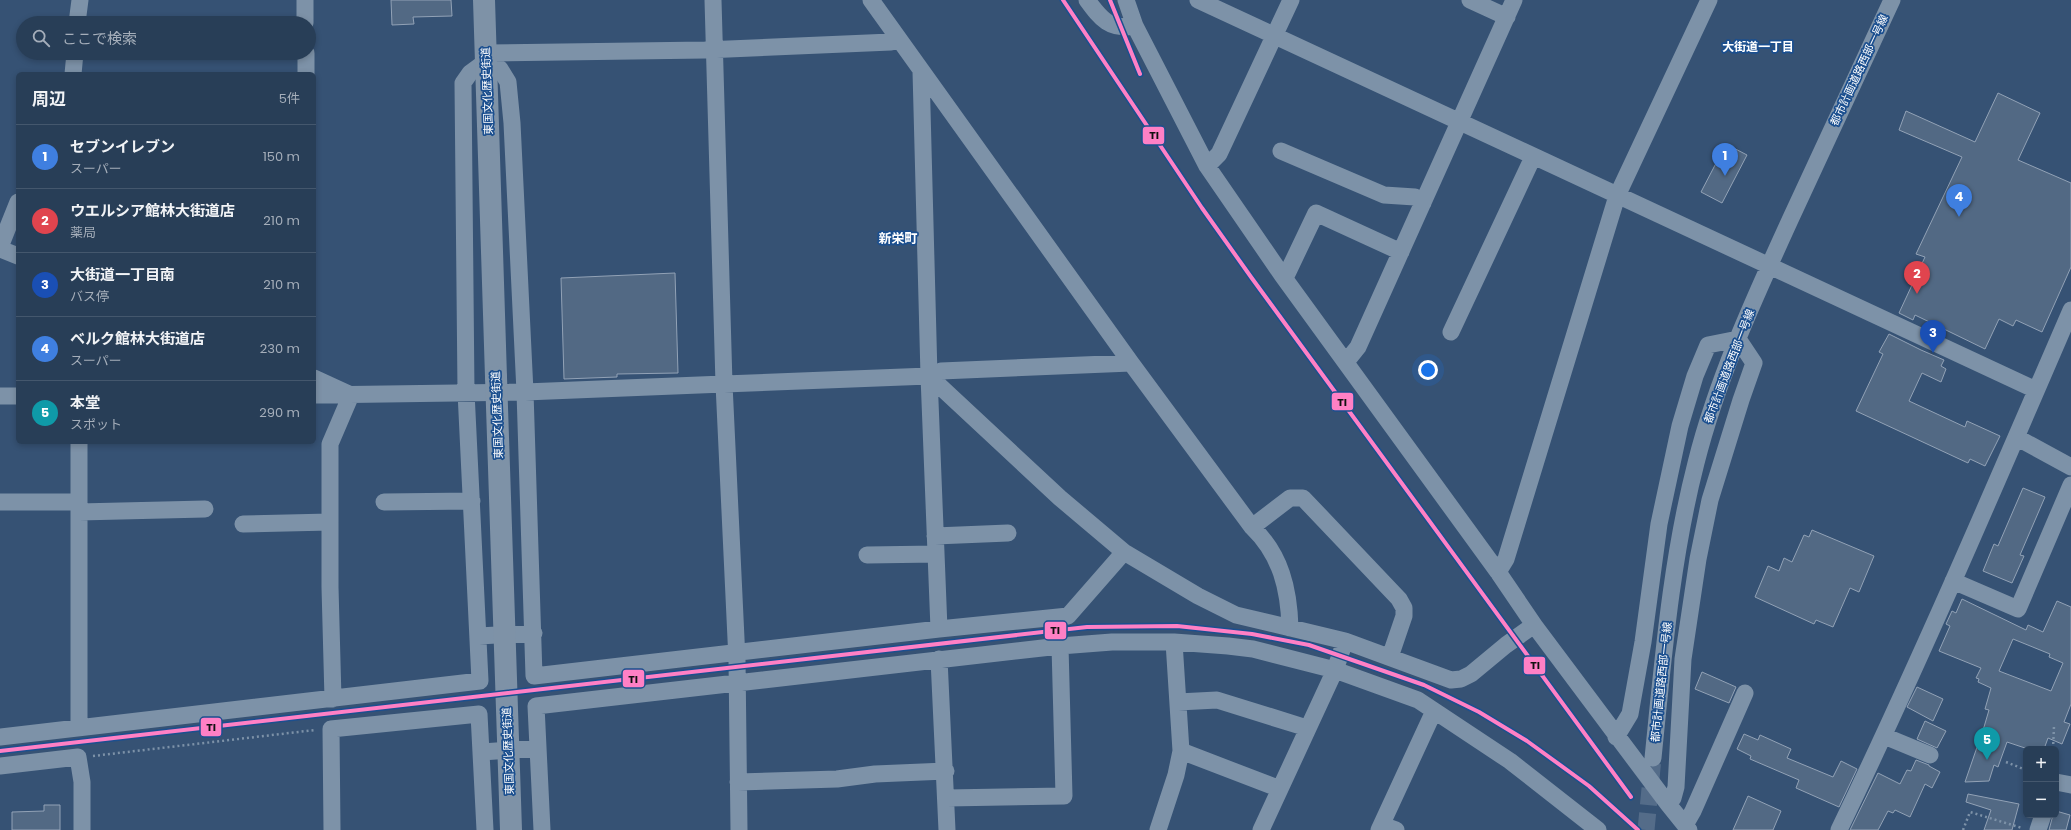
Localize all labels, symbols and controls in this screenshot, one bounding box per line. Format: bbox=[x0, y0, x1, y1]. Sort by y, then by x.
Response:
street label: 都市計画道路西部一号線 bbox=[1826, 12, 1892, 128]
search box bbox=[16, 16, 316, 60]
icon: search bbox=[30, 27, 52, 49]
text: ここで検索 bbox=[62, 28, 137, 49]
district label: 大街道一丁目 bbox=[1722, 38, 1794, 55]
street label: 東国文化歴史街道 bbox=[477, 47, 497, 135]
text: 周辺 bbox=[32, 87, 66, 111]
text: 5件 bbox=[279, 89, 300, 108]
line badge: TI bbox=[1142, 126, 1165, 145]
text: TI bbox=[1149, 127, 1159, 143]
text: セブンイレブン bbox=[70, 136, 175, 157]
pin: 1 bbox=[1712, 143, 1738, 176]
text: 1 bbox=[43, 147, 47, 166]
text: 150 m bbox=[263, 147, 300, 166]
text: スーパー bbox=[70, 159, 122, 178]
pin: 4 bbox=[1946, 184, 1972, 217]
text: ウエルシア館林大街道店 bbox=[70, 200, 235, 221]
text: 2 bbox=[41, 211, 49, 230]
text: 210 m bbox=[263, 211, 300, 230]
text: 薬局 bbox=[70, 223, 96, 242]
district label: 新栄町 bbox=[878, 229, 918, 248]
pin: 2 bbox=[1904, 261, 1930, 294]
text: 大街道一丁目南 bbox=[70, 264, 175, 285]
text: 3 bbox=[41, 275, 49, 294]
text: 210 m bbox=[263, 275, 300, 294]
text: バス停 bbox=[70, 287, 109, 306]
street label: 都市計画道路西部一号線 bbox=[1700, 307, 1758, 425]
pin: 3 bbox=[1920, 320, 1946, 353]
text: ベルク館林大街道店 bbox=[70, 328, 205, 349]
text: 4 bbox=[41, 339, 49, 358]
text: 230 m bbox=[260, 339, 300, 358]
text: スーパー bbox=[70, 351, 122, 370]
your location bbox=[1418, 360, 1438, 380]
street label: 東国文化歴史街道 bbox=[487, 371, 507, 459]
text: 本堂 bbox=[70, 392, 100, 413]
line badge: TI bbox=[1331, 392, 1354, 411]
text: TI bbox=[1337, 394, 1347, 410]
text: 5 bbox=[41, 403, 49, 422]
text: 290 m bbox=[259, 403, 300, 422]
text: スポット bbox=[70, 415, 122, 434]
line badge: TI bbox=[1044, 621, 1067, 640]
street label: 都市計画道路西部一号線 bbox=[1647, 621, 1675, 743]
text: TI bbox=[1050, 622, 1060, 638]
line badge: TI bbox=[1523, 656, 1546, 675]
text: TI bbox=[1530, 657, 1540, 673]
line badge: TI bbox=[622, 669, 645, 688]
text: TI bbox=[628, 671, 638, 687]
street label: 東国文化歴史街道 bbox=[498, 707, 518, 795]
line badge: TI bbox=[200, 717, 222, 737]
text: TI bbox=[206, 719, 216, 735]
pin: 5 bbox=[1974, 727, 2000, 760]
map controls bbox=[2023, 746, 2059, 818]
button: + bbox=[2023, 746, 2059, 782]
button: − bbox=[2023, 782, 2059, 818]

